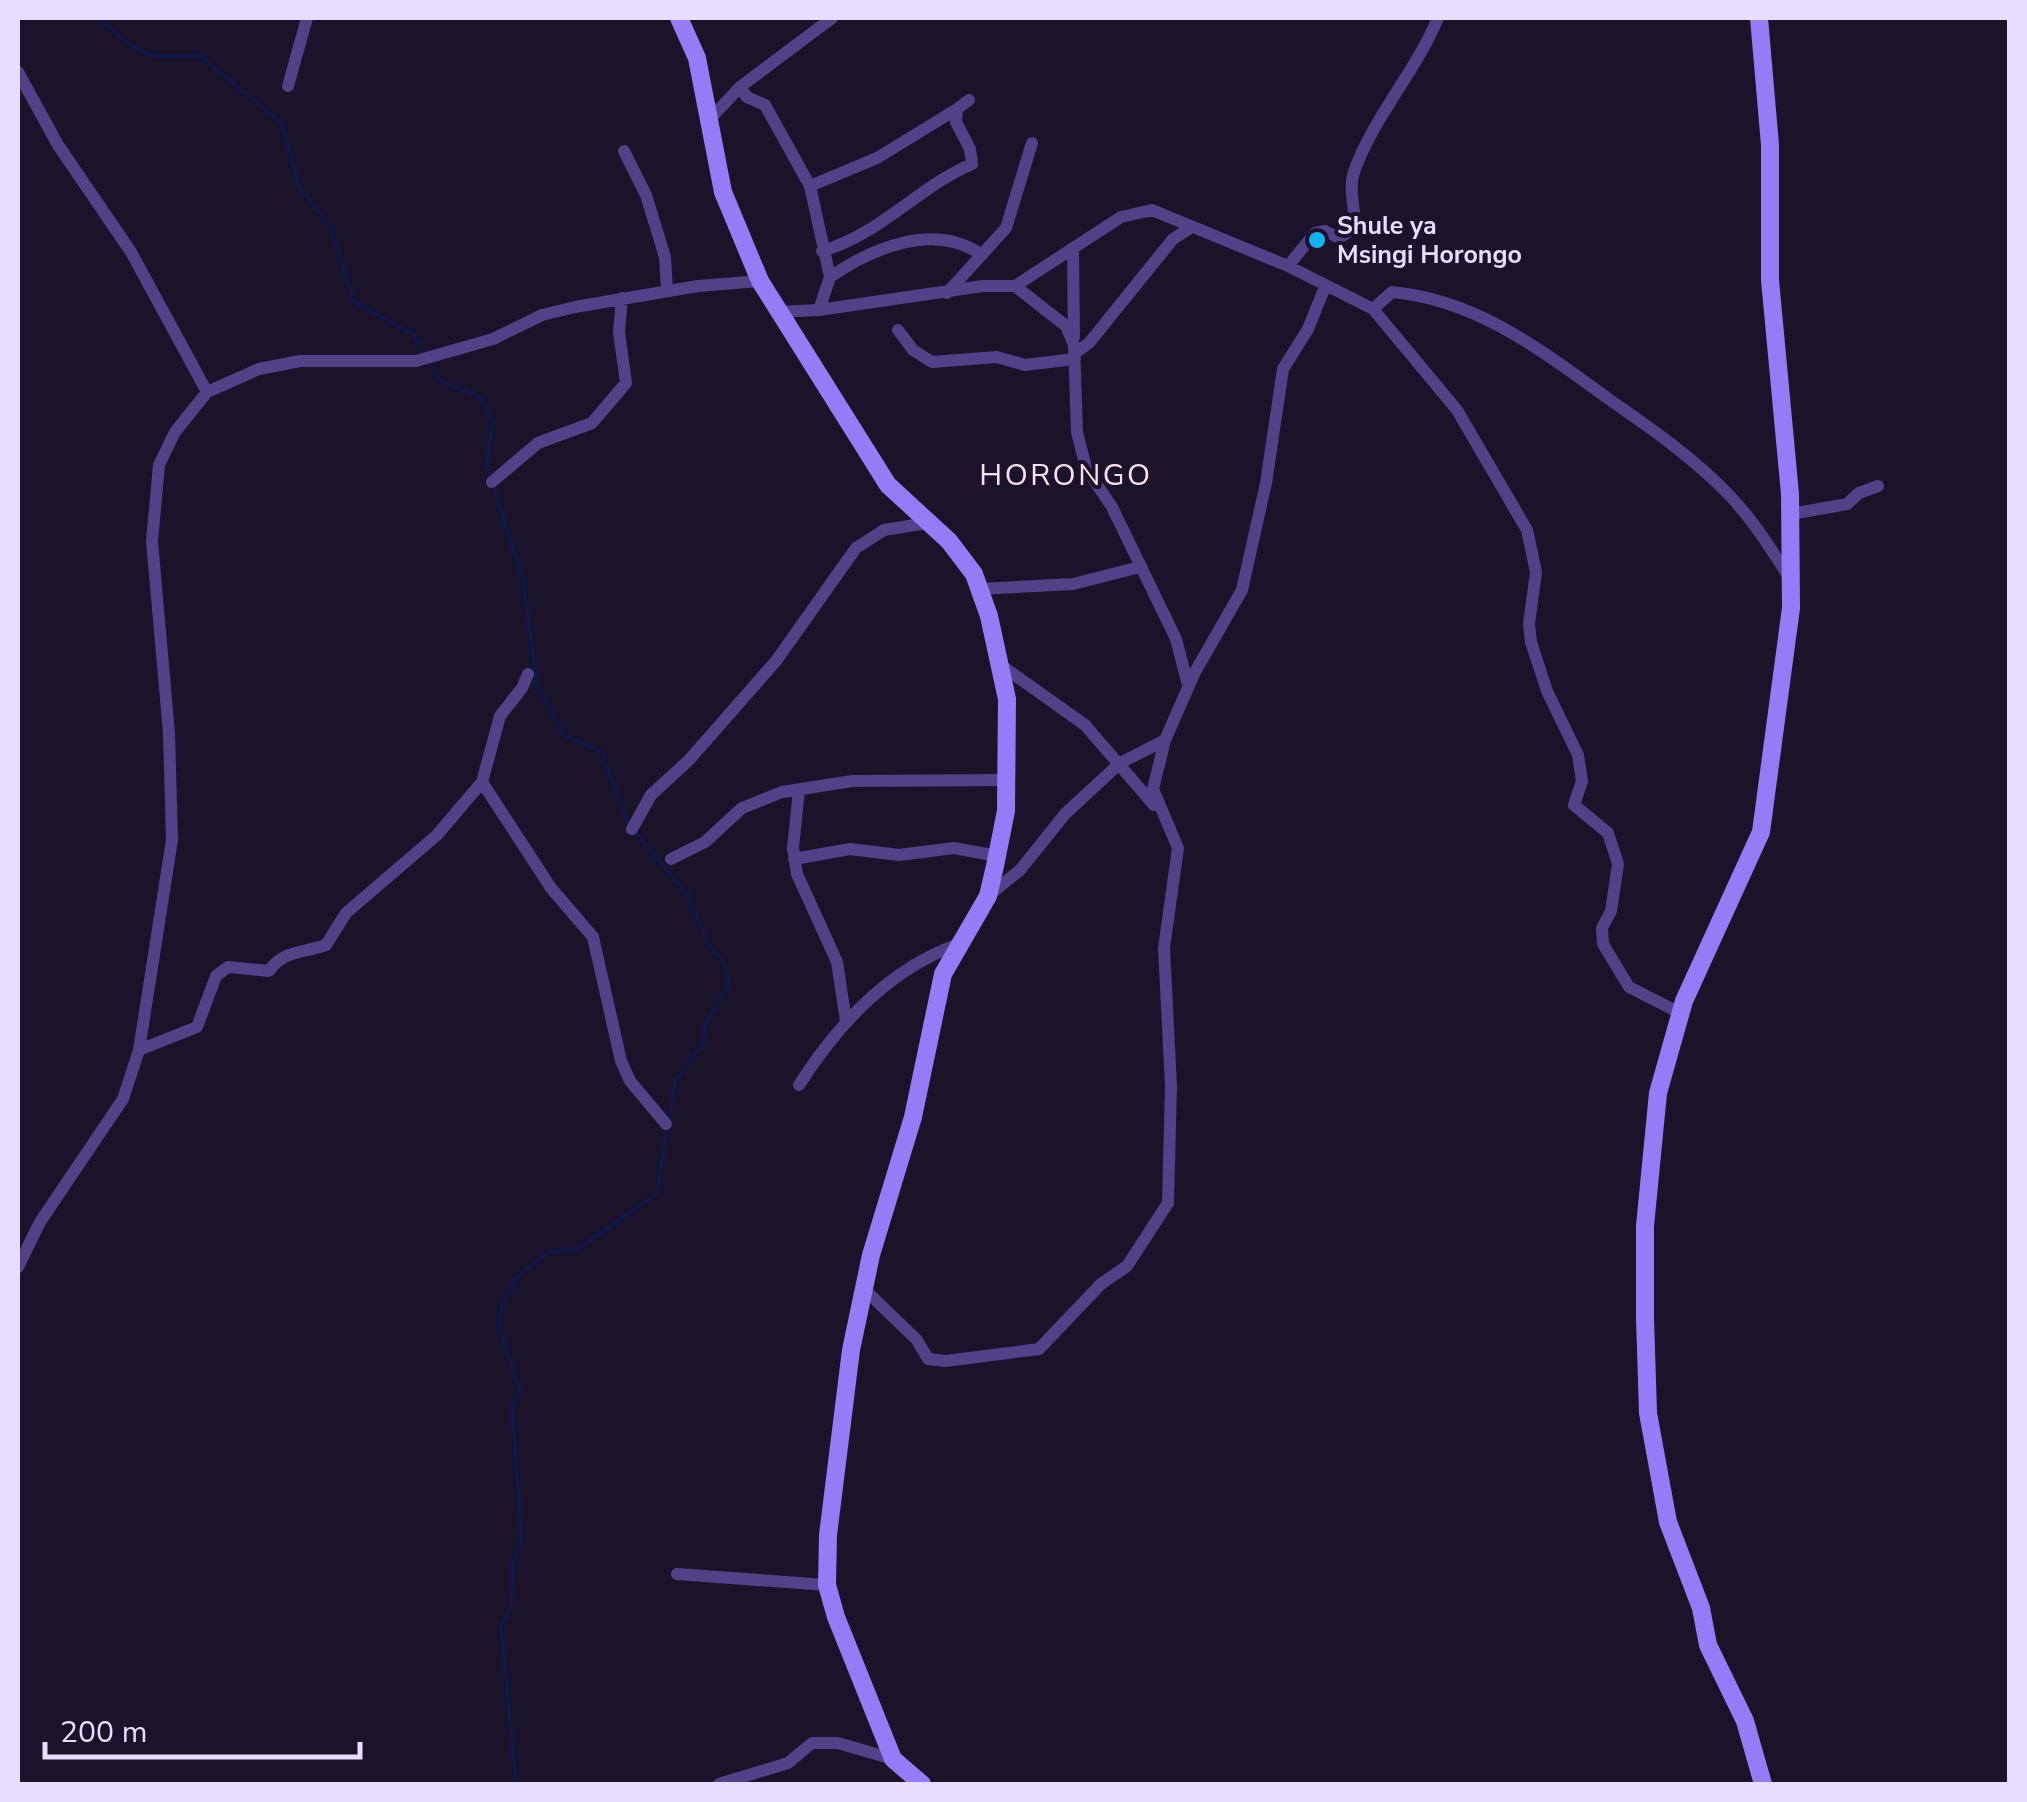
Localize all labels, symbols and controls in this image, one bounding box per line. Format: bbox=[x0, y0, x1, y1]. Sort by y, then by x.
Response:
place label: Shule ya Msingi Horongo bbox=[1337, 209, 1522, 272]
marker: Shule ya Msingi Horongo bbox=[1306, 229, 1328, 251]
district label: HORONGO bbox=[979, 455, 1153, 496]
scale bar bbox=[45, 1697, 360, 1759]
text: 200 m bbox=[60, 1712, 147, 1753]

